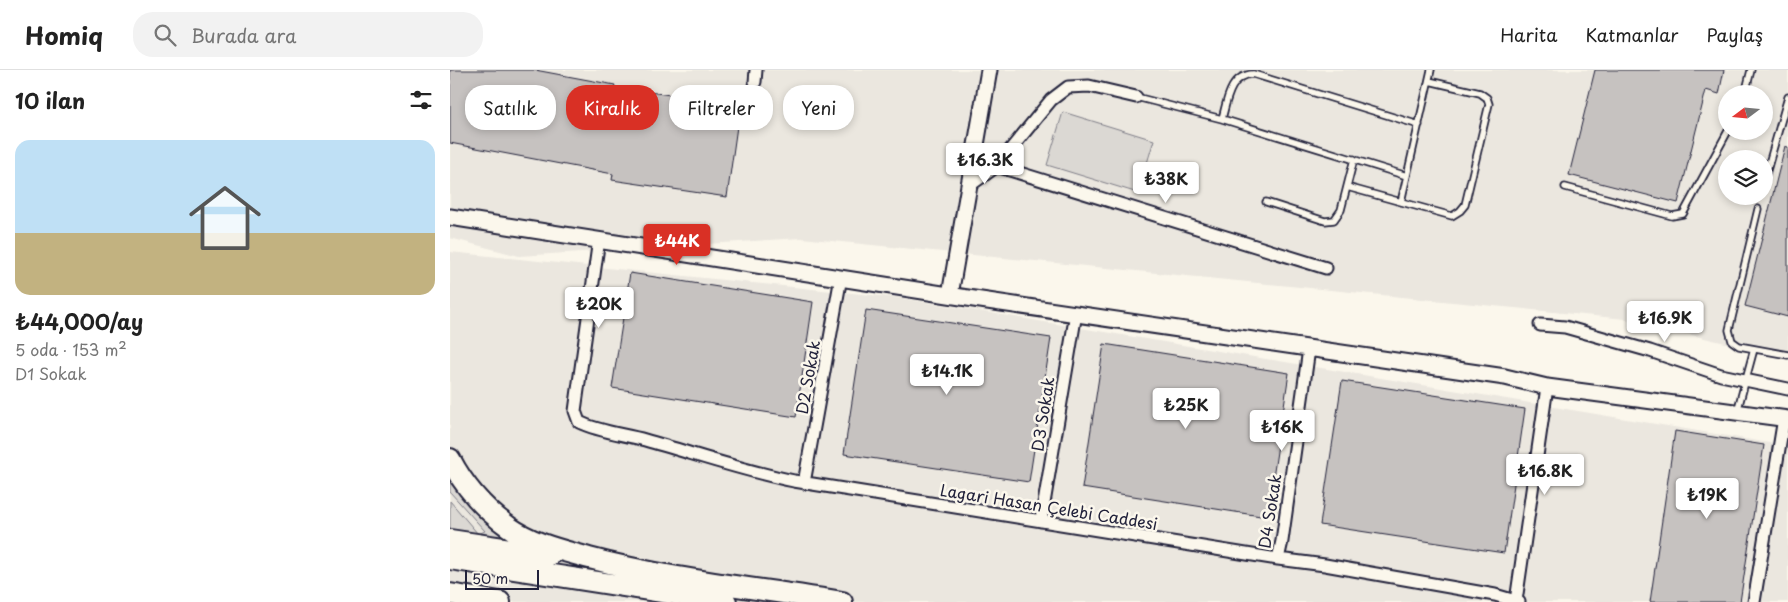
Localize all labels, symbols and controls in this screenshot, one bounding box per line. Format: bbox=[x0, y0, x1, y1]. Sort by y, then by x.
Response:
search box bbox=[133, 12, 483, 57]
text: Homiq bbox=[25, 17, 103, 53]
icon: search bbox=[151, 21, 179, 49]
text: Burada ara bbox=[191, 21, 296, 49]
text: Harita bbox=[1500, 21, 1557, 48]
text: Katmanlar bbox=[1585, 21, 1678, 48]
text: Paylaş bbox=[1706, 21, 1763, 48]
text: 10 ilan bbox=[15, 84, 85, 116]
chip: Satılık bbox=[465, 85, 556, 130]
chip: Kiralık bbox=[566, 85, 659, 130]
chip: Filtreler bbox=[669, 85, 773, 130]
chip: Yeni bbox=[783, 85, 854, 130]
north arrow bbox=[1718, 85, 1772, 140]
map controls bbox=[1718, 85, 1773, 205]
icon: filters bbox=[407, 86, 435, 114]
pin: ₺16.3K bbox=[944, 142, 1026, 185]
text: ₺16.3K bbox=[957, 147, 1013, 171]
button: layers bbox=[1718, 150, 1773, 205]
pin: ₺38K bbox=[1136, 162, 1196, 204]
text: ₺38K bbox=[1144, 166, 1188, 190]
icon: home bbox=[180, 173, 270, 263]
pin: ₺44K bbox=[647, 224, 707, 266]
text: ₺44K bbox=[654, 228, 700, 252]
pin: ₺20K bbox=[569, 286, 629, 329]
text: ₺20K bbox=[576, 291, 622, 315]
pin: ₺16.9K bbox=[1624, 300, 1706, 343]
text: ₺44,000/ay bbox=[15, 305, 143, 337]
text: ₺16.9K bbox=[1638, 305, 1692, 329]
text: 5 oda · 153 m² bbox=[15, 337, 127, 361]
street label: D2 Sokak bbox=[789, 338, 825, 416]
pin: ₺14.1K bbox=[906, 354, 988, 396]
text: ₺14.1K bbox=[921, 358, 973, 382]
text: D1 Sokak bbox=[15, 361, 87, 385]
street label: D3 Sokak bbox=[1024, 375, 1060, 453]
pin: ₺25K bbox=[1156, 388, 1216, 430]
text: ₺25K bbox=[1164, 392, 1208, 416]
pin: ₺16K bbox=[1252, 410, 1312, 452]
text: ₺16K bbox=[1261, 414, 1303, 438]
pin: ₺16.8K bbox=[1504, 454, 1586, 496]
text: ₺16.8K bbox=[1517, 458, 1573, 482]
street label: D4 Sokak bbox=[1251, 472, 1287, 550]
street label: Lagari Hasan Çelebi Caddesi bbox=[939, 477, 1159, 535]
pin: ₺19K bbox=[1677, 478, 1737, 520]
text: ₺19K bbox=[1687, 482, 1727, 506]
scale bar bbox=[465, 567, 539, 590]
text: 50 m bbox=[472, 568, 508, 589]

